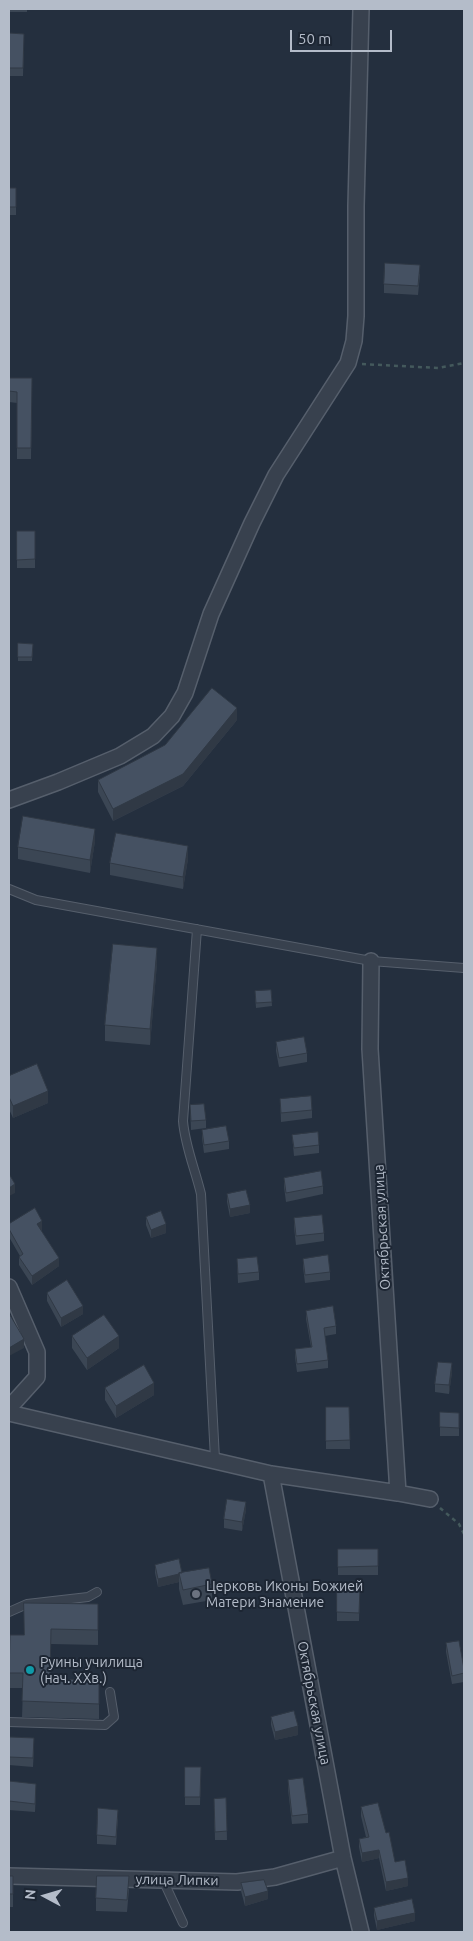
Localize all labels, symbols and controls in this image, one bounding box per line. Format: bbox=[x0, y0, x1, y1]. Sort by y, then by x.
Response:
scale bar bbox=[293, 20, 396, 52]
text: 50 m bbox=[298, 30, 331, 47]
street label: Октябрьская улица bbox=[370, 1164, 394, 1290]
place label: Церковь Иконы Божией Матери Знамение bbox=[206, 1578, 363, 1610]
marker: Церковь Иконы Божией Матери Знамение bbox=[190, 1588, 202, 1600]
street label: Октябрьская улица bbox=[294, 1640, 334, 1766]
place label: Руины училища (нач. XXв.) bbox=[40, 1654, 143, 1686]
marker: Руины училища (нач. XXв.) bbox=[24, 1664, 36, 1676]
north arrow bbox=[20, 1871, 70, 1921]
street label: улица Липки bbox=[135, 1871, 219, 1889]
text: N bbox=[22, 1888, 39, 1900]

